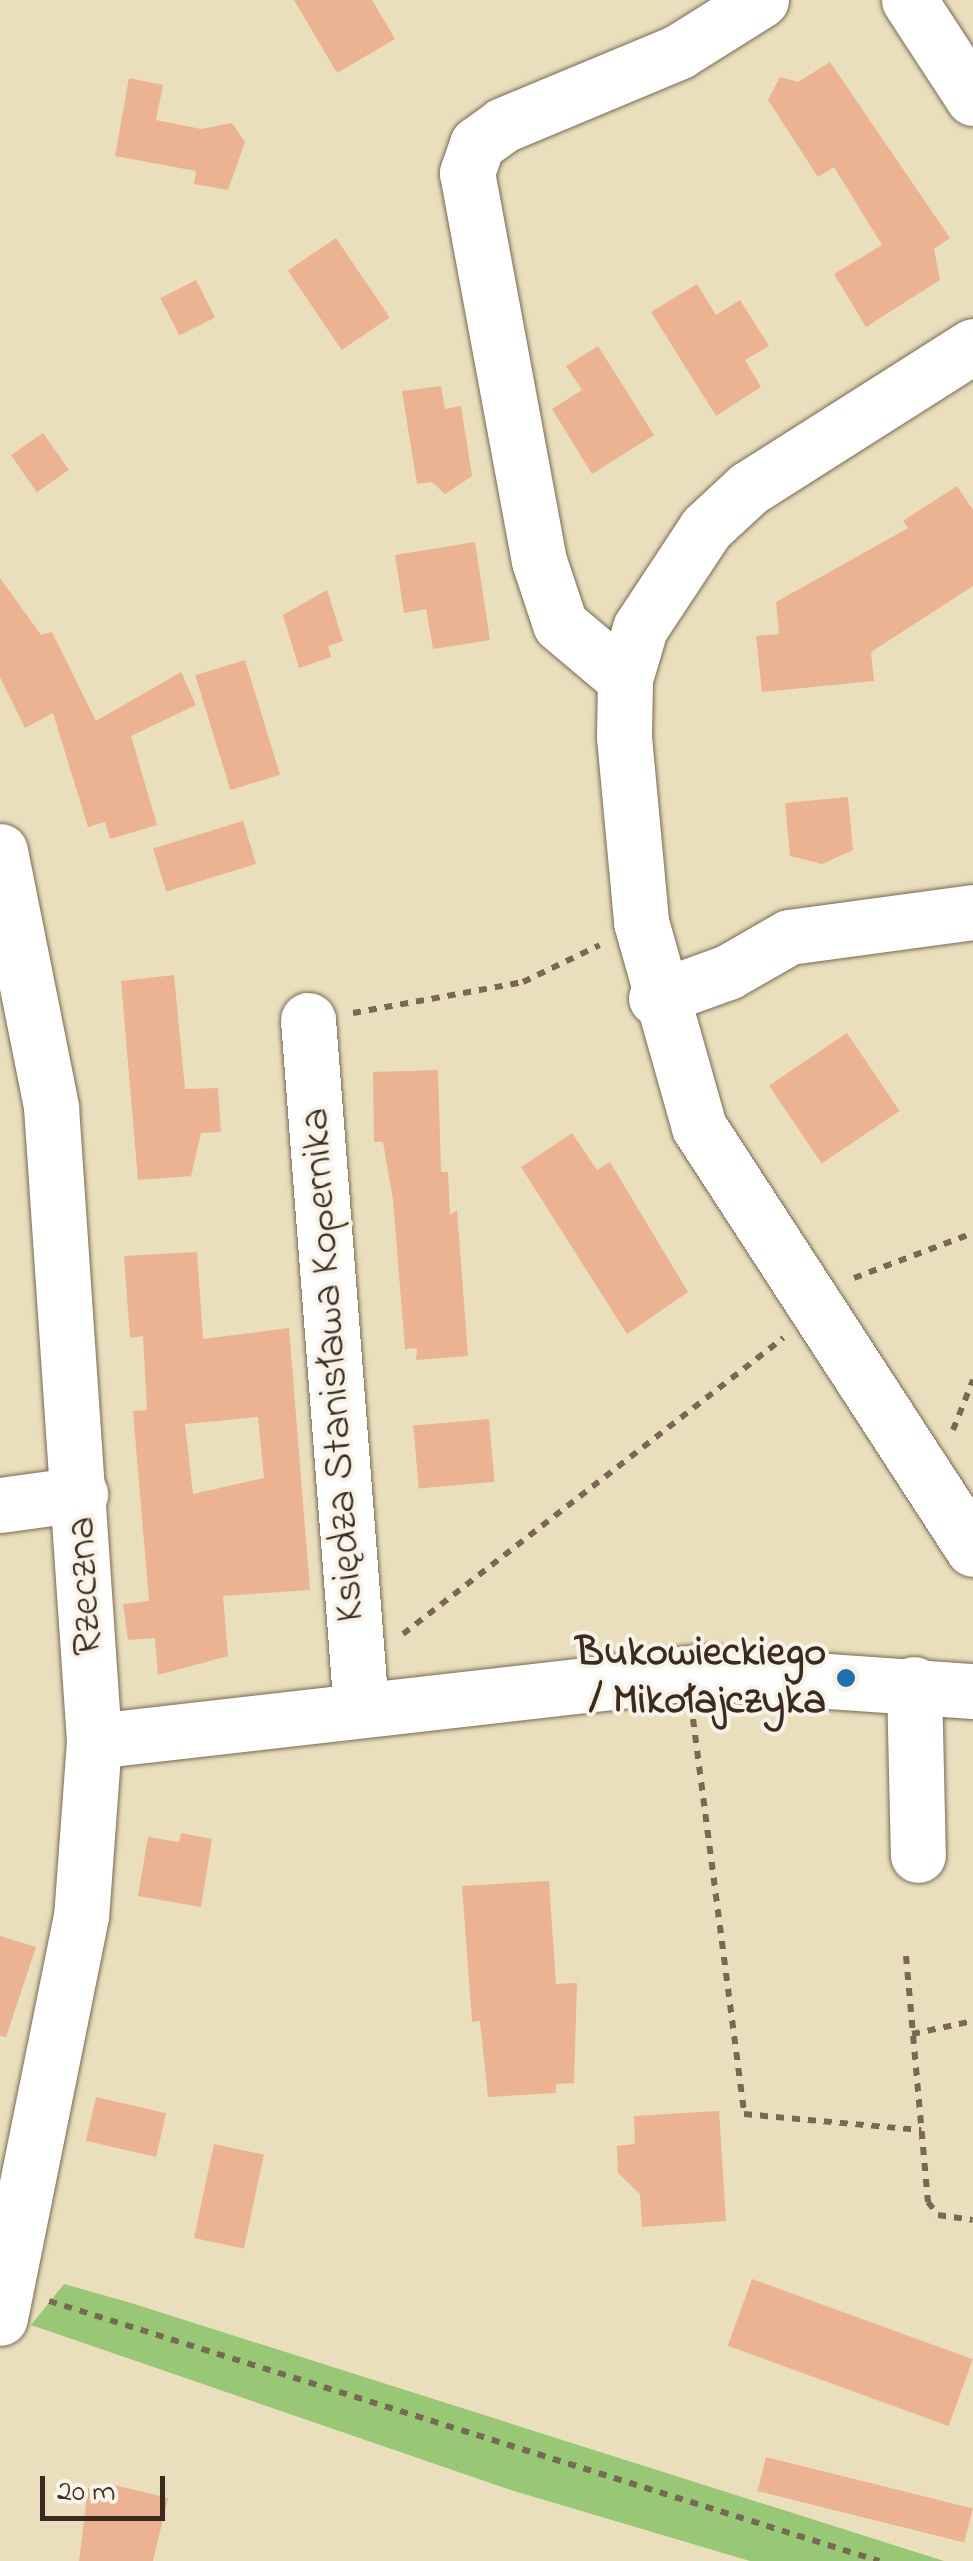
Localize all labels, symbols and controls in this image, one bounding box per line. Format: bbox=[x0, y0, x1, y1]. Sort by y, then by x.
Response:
street label: Księdza Stanisława Kopernika bbox=[291, 1106, 377, 1624]
street label: Rzeczna bbox=[57, 1515, 115, 1657]
place label: Bukowieckiego / Mikołajczyka bbox=[576, 1629, 826, 1728]
marker: Bukowieckiego / Mikołajczyka bbox=[835, 1667, 857, 1689]
scale bar bbox=[45, 2456, 170, 2518]
text: 20 m bbox=[57, 2471, 116, 2515]

